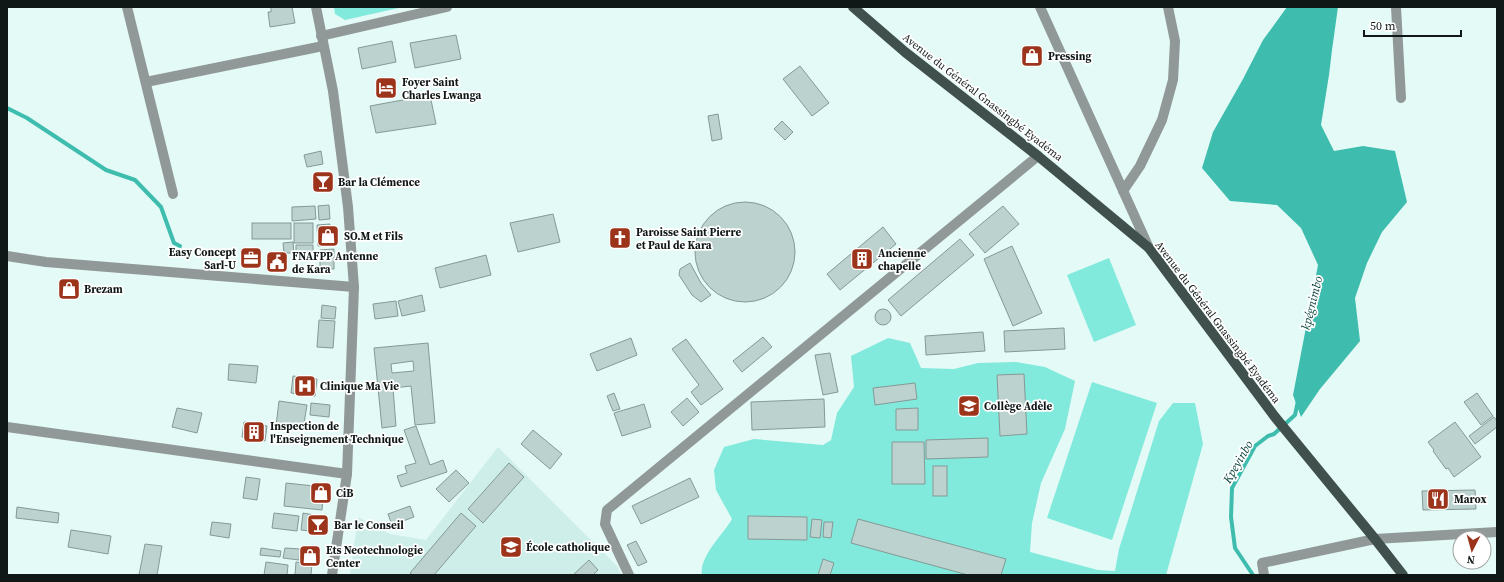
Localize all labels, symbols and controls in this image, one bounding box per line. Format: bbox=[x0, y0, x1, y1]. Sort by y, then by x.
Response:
scale bar bbox=[1364, 12, 1461, 38]
text: 50 m bbox=[1370, 18, 1396, 34]
street label: Avenue du Général Gnassingbé Eyadéma bbox=[900, 30, 1066, 165]
shop icon: Pressing bbox=[1019, 43, 1045, 69]
place label: Pressing bbox=[1048, 49, 1092, 64]
hotel icon: Foyer Saint Charles Lwanga bbox=[373, 75, 399, 101]
place label: Foyer Saint Charles Lwanga bbox=[402, 75, 481, 103]
bar icon: Bar la Clémence bbox=[310, 169, 336, 195]
place label: Bar la Clémence bbox=[338, 175, 420, 190]
shop icon: SO.M et Fils bbox=[315, 223, 341, 249]
church icon: Paroisse Saint Pierre et Paul de Kara bbox=[607, 225, 633, 251]
place label: Paroisse Saint Pierre et Paul de Kara bbox=[636, 225, 741, 253]
place label: SO.M et Fils bbox=[344, 229, 403, 244]
street label: Avenue du Général Gnassingbé Eyadéma bbox=[1152, 238, 1284, 407]
place label: Easy Concept Sarl-U bbox=[169, 245, 237, 273]
office icon: Easy Concept Sarl-U bbox=[238, 245, 264, 271]
building icon: Ancienne chapelle bbox=[849, 246, 875, 272]
place label: Ancienne chapelle bbox=[878, 246, 927, 274]
public building icon: FNAFPP Antenne de Kara bbox=[264, 249, 290, 275]
place label: FNAFPP Antenne de Kara bbox=[292, 249, 378, 277]
water label: kpégnimbo bbox=[1298, 274, 1326, 332]
shop icon: Brezam bbox=[56, 276, 82, 302]
place label: Brezam bbox=[84, 282, 123, 297]
hospital icon: Clinique Ma Vie bbox=[292, 373, 318, 399]
place label: Clinique Ma Vie bbox=[320, 379, 399, 394]
school or university icon: Collège Adèle bbox=[956, 393, 982, 419]
place label: Collège Adèle bbox=[984, 399, 1053, 414]
building icon: Inspection de l'Enseignement Technique bbox=[241, 419, 267, 445]
place label: Inspection de l'Enseignement Technique bbox=[270, 419, 404, 447]
water label: Kpeyinbo bbox=[1219, 438, 1257, 487]
shop icon: CiB bbox=[308, 480, 334, 506]
place label: CiB bbox=[336, 486, 353, 501]
restaurant icon: Marox bbox=[1425, 486, 1451, 512]
place label: Marox bbox=[1454, 492, 1486, 507]
bar icon: Bar le Conseil bbox=[305, 512, 331, 538]
place label: Bar le Conseil bbox=[334, 518, 404, 533]
north arrow bbox=[1452, 530, 1492, 570]
school or university icon: École catholique bbox=[498, 534, 524, 560]
place label: École catholique bbox=[526, 540, 610, 555]
shop icon: Ets Neotechnologie Center bbox=[297, 543, 323, 569]
place label: Ets Neotechnologie Center bbox=[326, 543, 423, 571]
text: N bbox=[1466, 552, 1476, 567]

